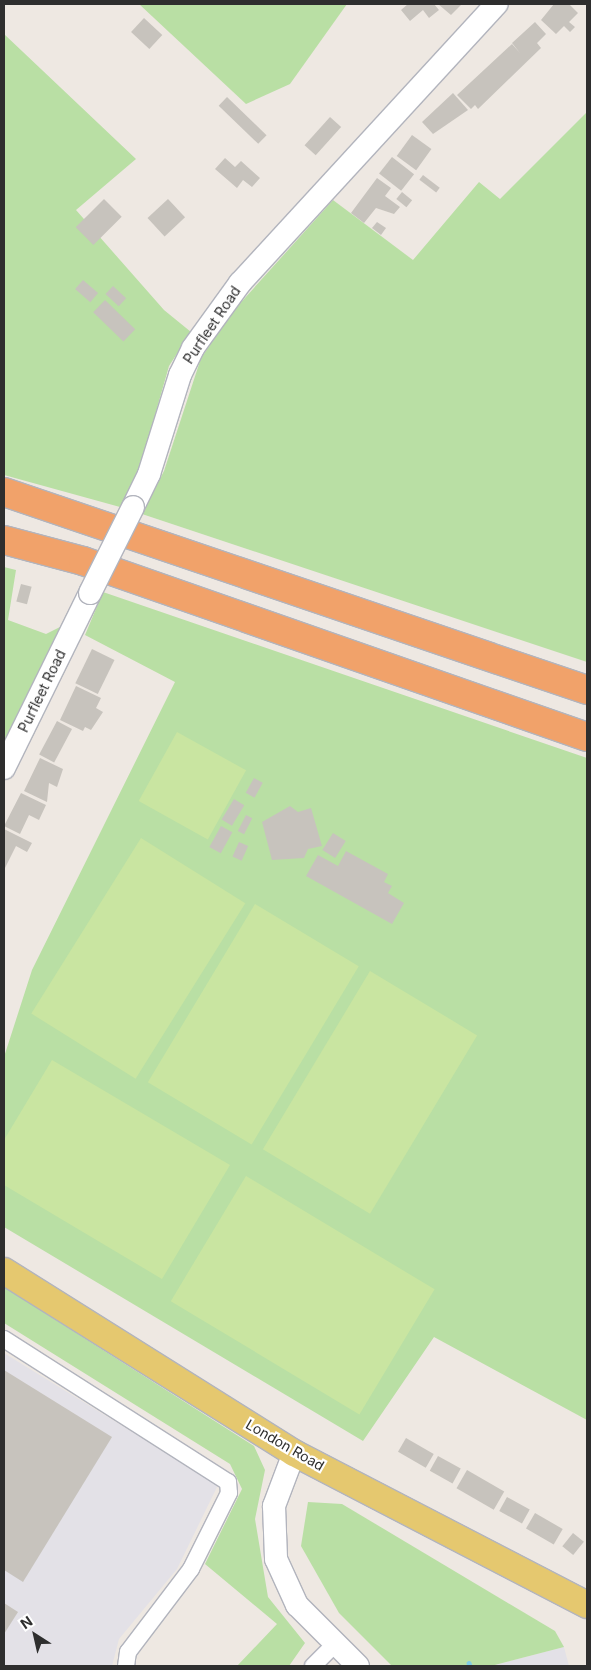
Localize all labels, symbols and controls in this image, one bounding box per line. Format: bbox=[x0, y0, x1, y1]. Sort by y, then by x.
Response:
street label: Purfleet Road bbox=[180, 283, 244, 367]
street label: Purfleet Road bbox=[15, 647, 69, 735]
street label: London Road bbox=[243, 1416, 327, 1474]
north arrow bbox=[10, 1610, 60, 1660]
text: N bbox=[17, 1612, 35, 1632]

